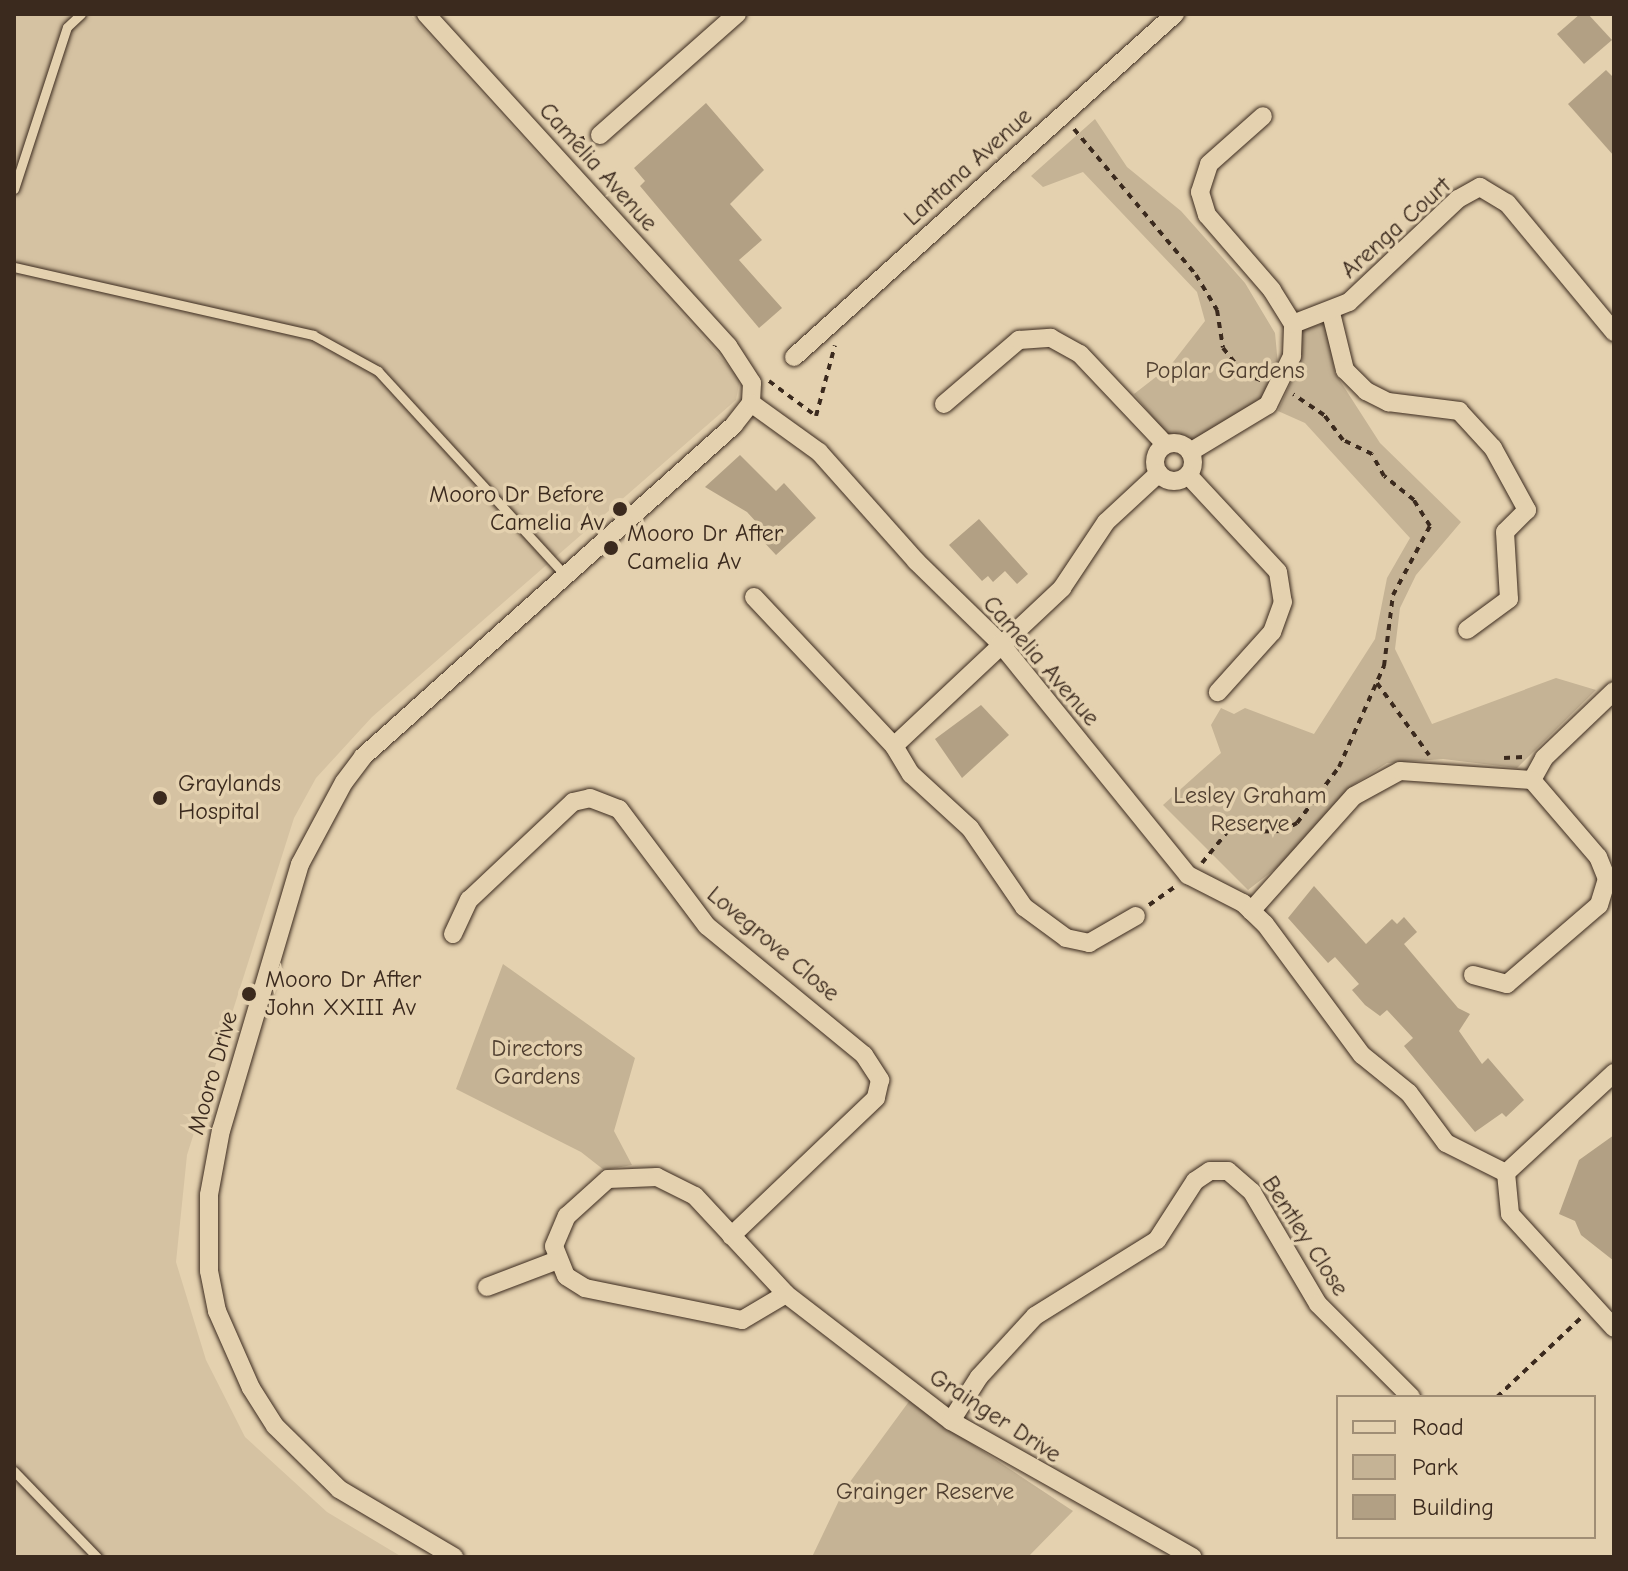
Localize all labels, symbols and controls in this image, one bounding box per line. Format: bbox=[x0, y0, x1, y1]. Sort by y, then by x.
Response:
street label: Camelia Avenue bbox=[533, 97, 663, 237]
street label: Lantana Avenue bbox=[898, 102, 1038, 232]
street label: Arenga Court bbox=[1335, 171, 1457, 285]
park label: Poplar Gardens bbox=[1145, 357, 1305, 385]
place label: Mooro Dr Before Camelia Av bbox=[429, 481, 604, 537]
marker: Mooro Dr Before Camelia Av bbox=[611, 500, 629, 518]
place label: Mooro Dr After Camelia Av bbox=[627, 520, 783, 576]
marker: Mooro Dr After Camelia Av bbox=[602, 539, 620, 557]
street label: Camelia Avenue bbox=[977, 590, 1105, 732]
place label: Graylands Hospital bbox=[178, 770, 281, 826]
park label: Lesley Graham Reserve bbox=[1173, 782, 1327, 838]
marker: Graylands Hospital bbox=[149, 787, 171, 809]
street label: Lovegrove Close bbox=[701, 880, 845, 1008]
place label: Mooro Dr After John XXIII Av bbox=[265, 966, 421, 1022]
marker: Mooro Dr After John XXIII Av bbox=[240, 985, 258, 1003]
street label: Mooro Drive bbox=[182, 1008, 244, 1138]
park label: Directors Gardens bbox=[491, 1035, 583, 1091]
street label: Bentley Close bbox=[1255, 1170, 1355, 1302]
street label: Grainger Drive bbox=[924, 1363, 1066, 1469]
legend bbox=[1336, 1395, 1596, 1539]
text: Road bbox=[1412, 1413, 1464, 1441]
text: Park bbox=[1412, 1453, 1458, 1481]
park label: Grainger Reserve bbox=[836, 1478, 1014, 1506]
text: Building bbox=[1412, 1493, 1494, 1521]

